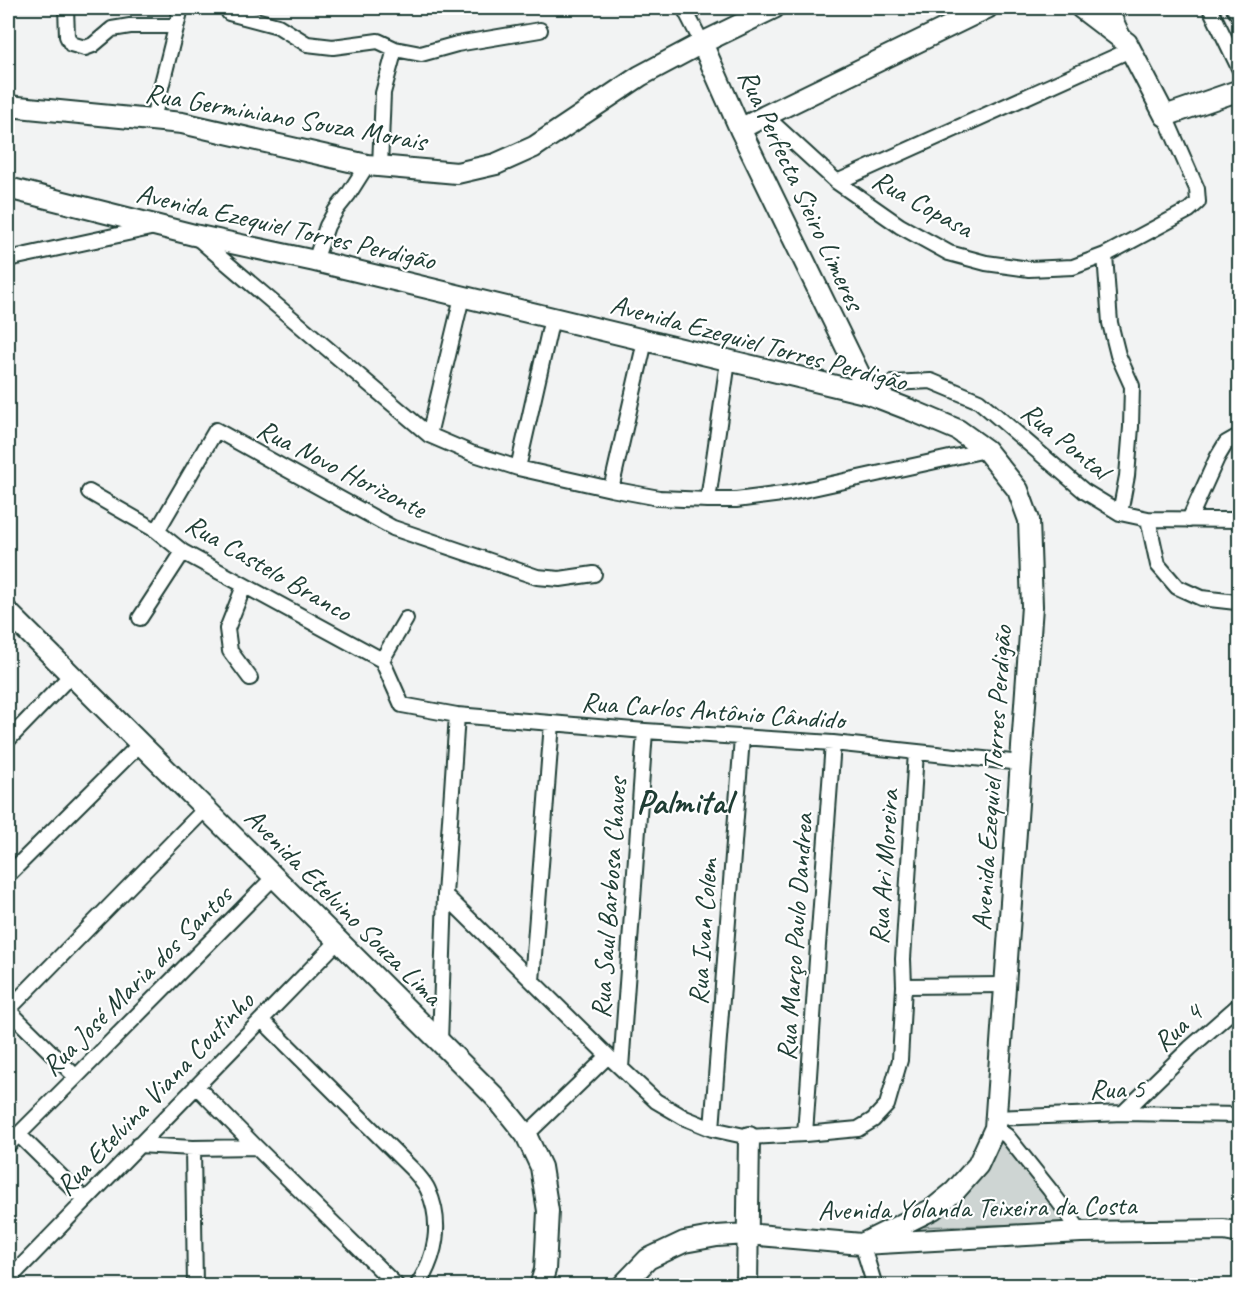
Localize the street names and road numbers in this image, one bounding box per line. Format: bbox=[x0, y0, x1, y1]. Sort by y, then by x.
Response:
street label: Rua Perfecta Sieiro Limeres bbox=[730, 63, 874, 317]
street label: Rua Germiniano Souza Morais bbox=[143, 75, 432, 159]
street label: Rua Copasa bbox=[866, 162, 981, 246]
street label: Avenida Ezequiel Torres Perdigão bbox=[133, 175, 441, 278]
street label: Avenida Ezequiel Torres Perdigão bbox=[607, 286, 913, 399]
street label: Rua Pontal bbox=[1014, 394, 1121, 490]
street label: Rua Novo Horizonte bbox=[251, 411, 434, 527]
street label: Rua Castelo Branco bbox=[180, 506, 360, 630]
street label: Avenida Ezequiel Torres Perdigão bbox=[963, 622, 1020, 932]
street label: Rua Carlos Antônio Cândido bbox=[580, 684, 849, 737]
street label: Rua Saul Barbosa Chaves bbox=[583, 774, 635, 1020]
street label: Rua Ari Moreira bbox=[861, 787, 906, 946]
street label: Avenida Etelvino Souza Lima bbox=[237, 800, 451, 1014]
street label: Rua Março Paulo Dandrea bbox=[768, 810, 821, 1062]
street label: Rua Ivan Colem bbox=[680, 856, 725, 1006]
street label: Rua José Maria dos Santos bbox=[34, 876, 241, 1083]
street label: Rua Etelvina Viana Coutinho bbox=[48, 982, 262, 1203]
street label: Rua 4 bbox=[1145, 994, 1211, 1059]
street label: Rua 5 bbox=[1089, 1070, 1146, 1106]
street label: Avenida Yolanda Teixeira da Costa bbox=[817, 1187, 1138, 1228]

